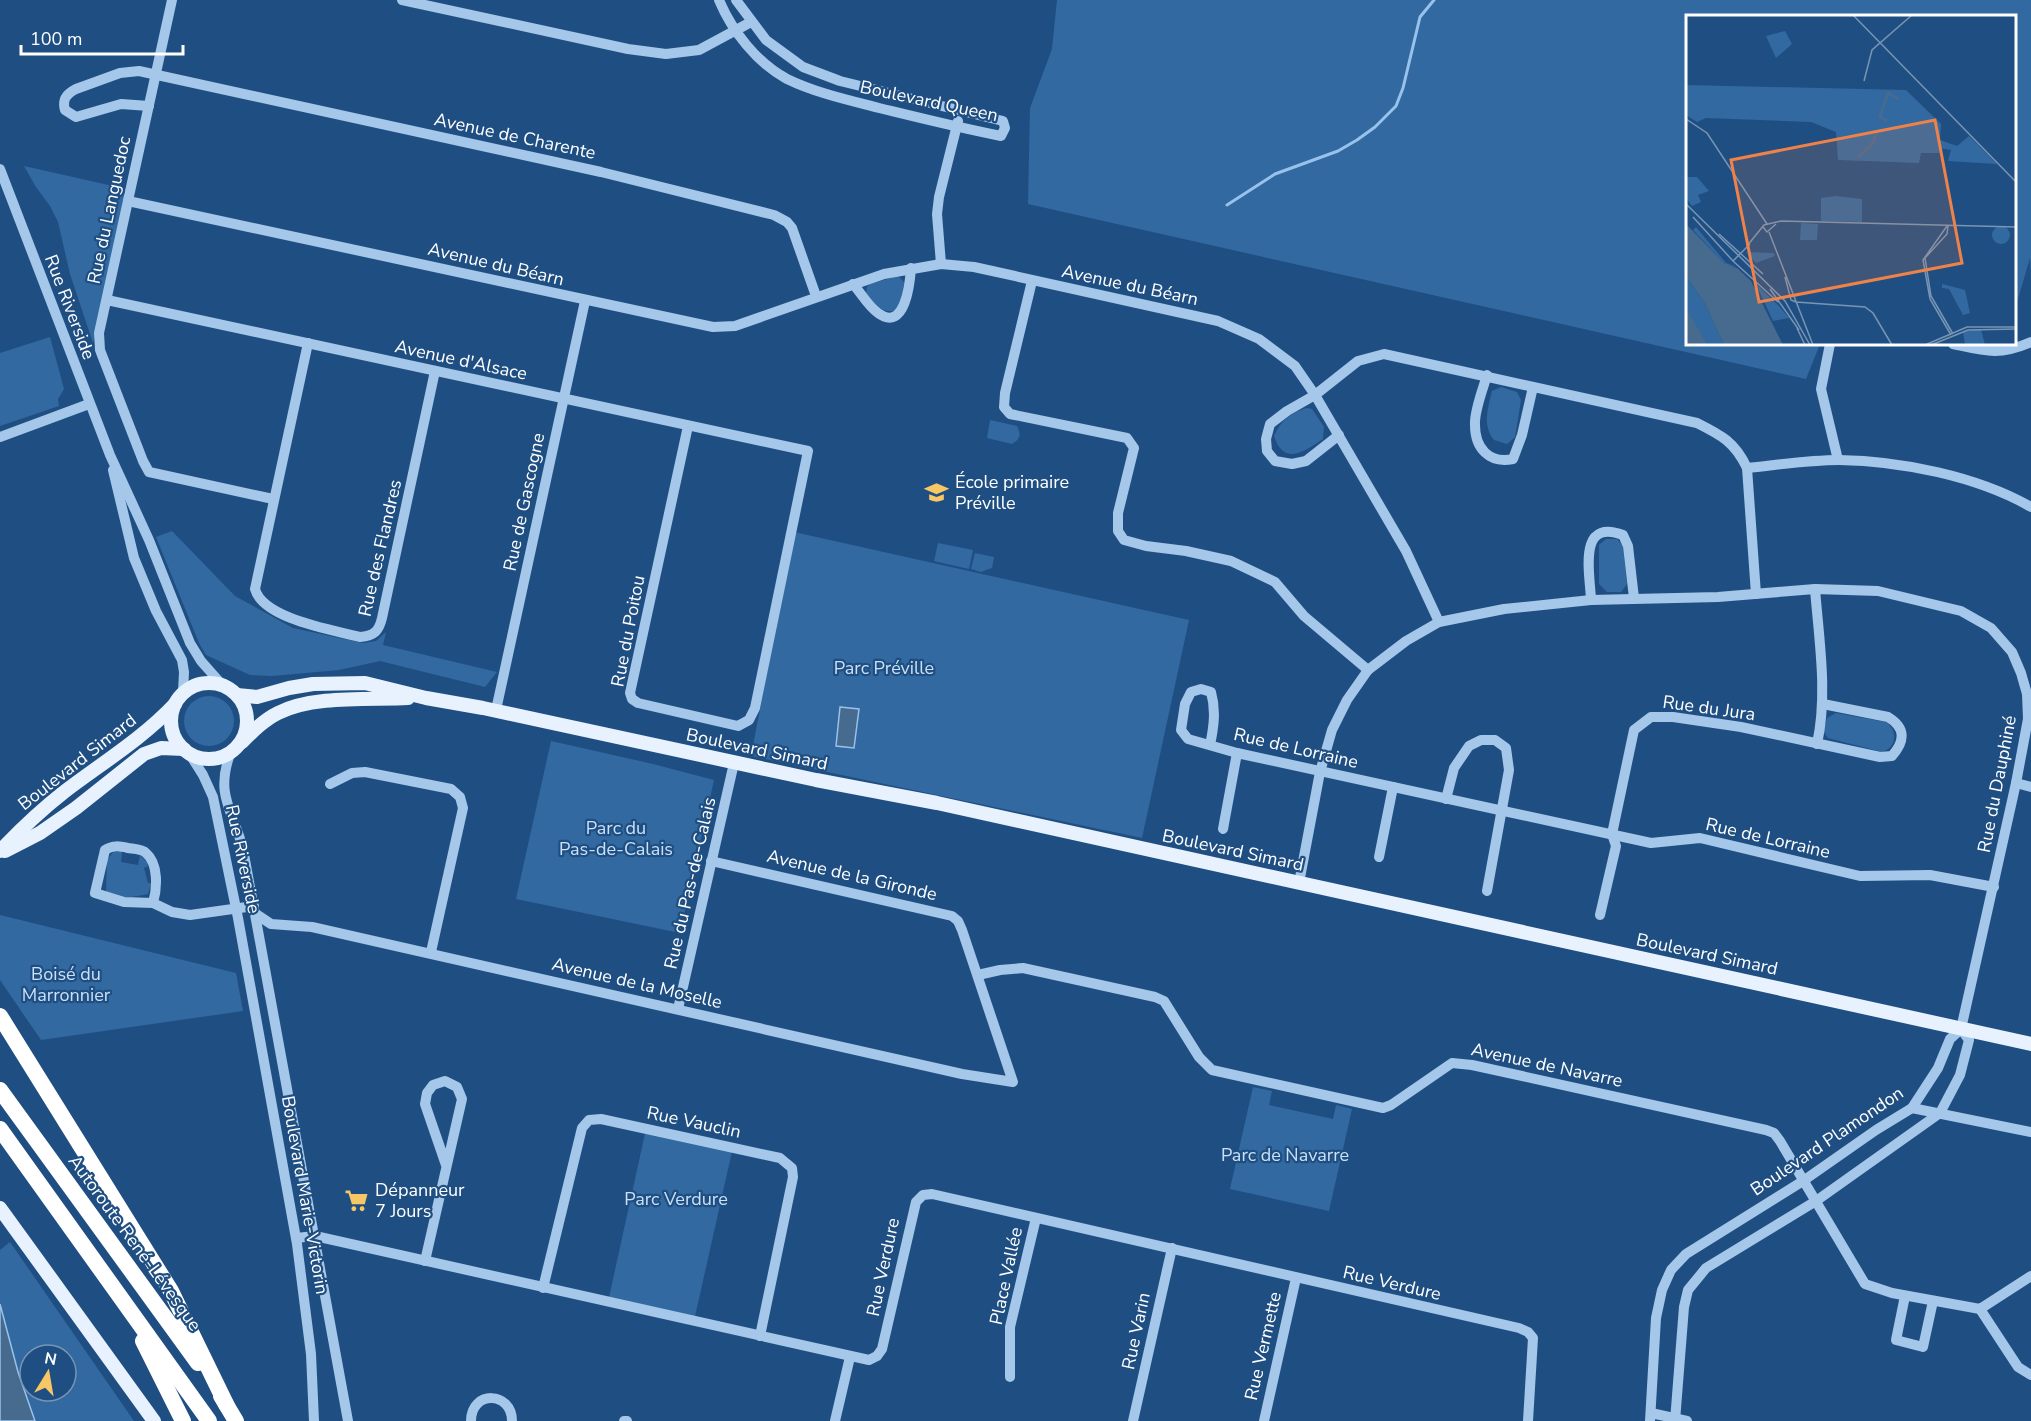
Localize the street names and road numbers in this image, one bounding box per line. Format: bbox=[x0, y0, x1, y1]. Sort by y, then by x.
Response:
street label: Boulevard Queen bbox=[858, 75, 1000, 127]
street label: Avenue de Charente bbox=[432, 107, 598, 165]
street label: Rue du Languedoc bbox=[82, 134, 136, 286]
street label: Avenue du Béarn bbox=[426, 237, 566, 291]
street label: Rue Riverside bbox=[39, 251, 101, 363]
street label: Avenue du Béarn bbox=[1059, 259, 1201, 311]
street label: Avenue d'Alsace bbox=[393, 334, 529, 386]
street label: Rue de Gascogne bbox=[498, 431, 550, 573]
street label: Rue des Flandres bbox=[353, 477, 407, 619]
street label: Rue du Poitou bbox=[605, 573, 651, 689]
street label: Rue du Jura bbox=[1661, 690, 1757, 726]
street label: Boulevard Simard bbox=[13, 708, 141, 816]
street label: Rue du Dauphiné bbox=[1972, 713, 2022, 855]
street label: Boulevard Simard bbox=[684, 722, 830, 776]
street label: Rue de Lorraine bbox=[1231, 722, 1361, 774]
street label: Rue du Pas-de-Calais bbox=[659, 795, 721, 971]
street label: Rue Riverside bbox=[220, 802, 266, 916]
street label: Rue de Lorraine bbox=[1703, 812, 1833, 864]
street label: Boulevard Simard bbox=[1160, 823, 1306, 877]
street label: Avenue de la Gironde bbox=[765, 844, 939, 906]
street label: Boulevard Simard bbox=[1634, 927, 1780, 981]
street label: Avenue de la Moselle bbox=[550, 952, 724, 1014]
street label: Avenue de Navarre bbox=[1469, 1037, 1625, 1093]
street label: Boulevard Plamondon bbox=[1746, 1081, 1908, 1201]
street label: Boulevard Marie-Victorin bbox=[276, 1094, 334, 1296]
street label: Rue Vauclin bbox=[645, 1100, 743, 1144]
street label: Autoroute René-Lévesque bbox=[63, 1150, 207, 1336]
street label: Rue Verdure bbox=[861, 1216, 905, 1318]
street label: Place Vallée bbox=[984, 1225, 1028, 1327]
street label: Rue Verdure bbox=[1341, 1260, 1443, 1306]
street label: Rue Vermette bbox=[1239, 1289, 1287, 1403]
street label: Rue Varin bbox=[1116, 1290, 1156, 1372]

